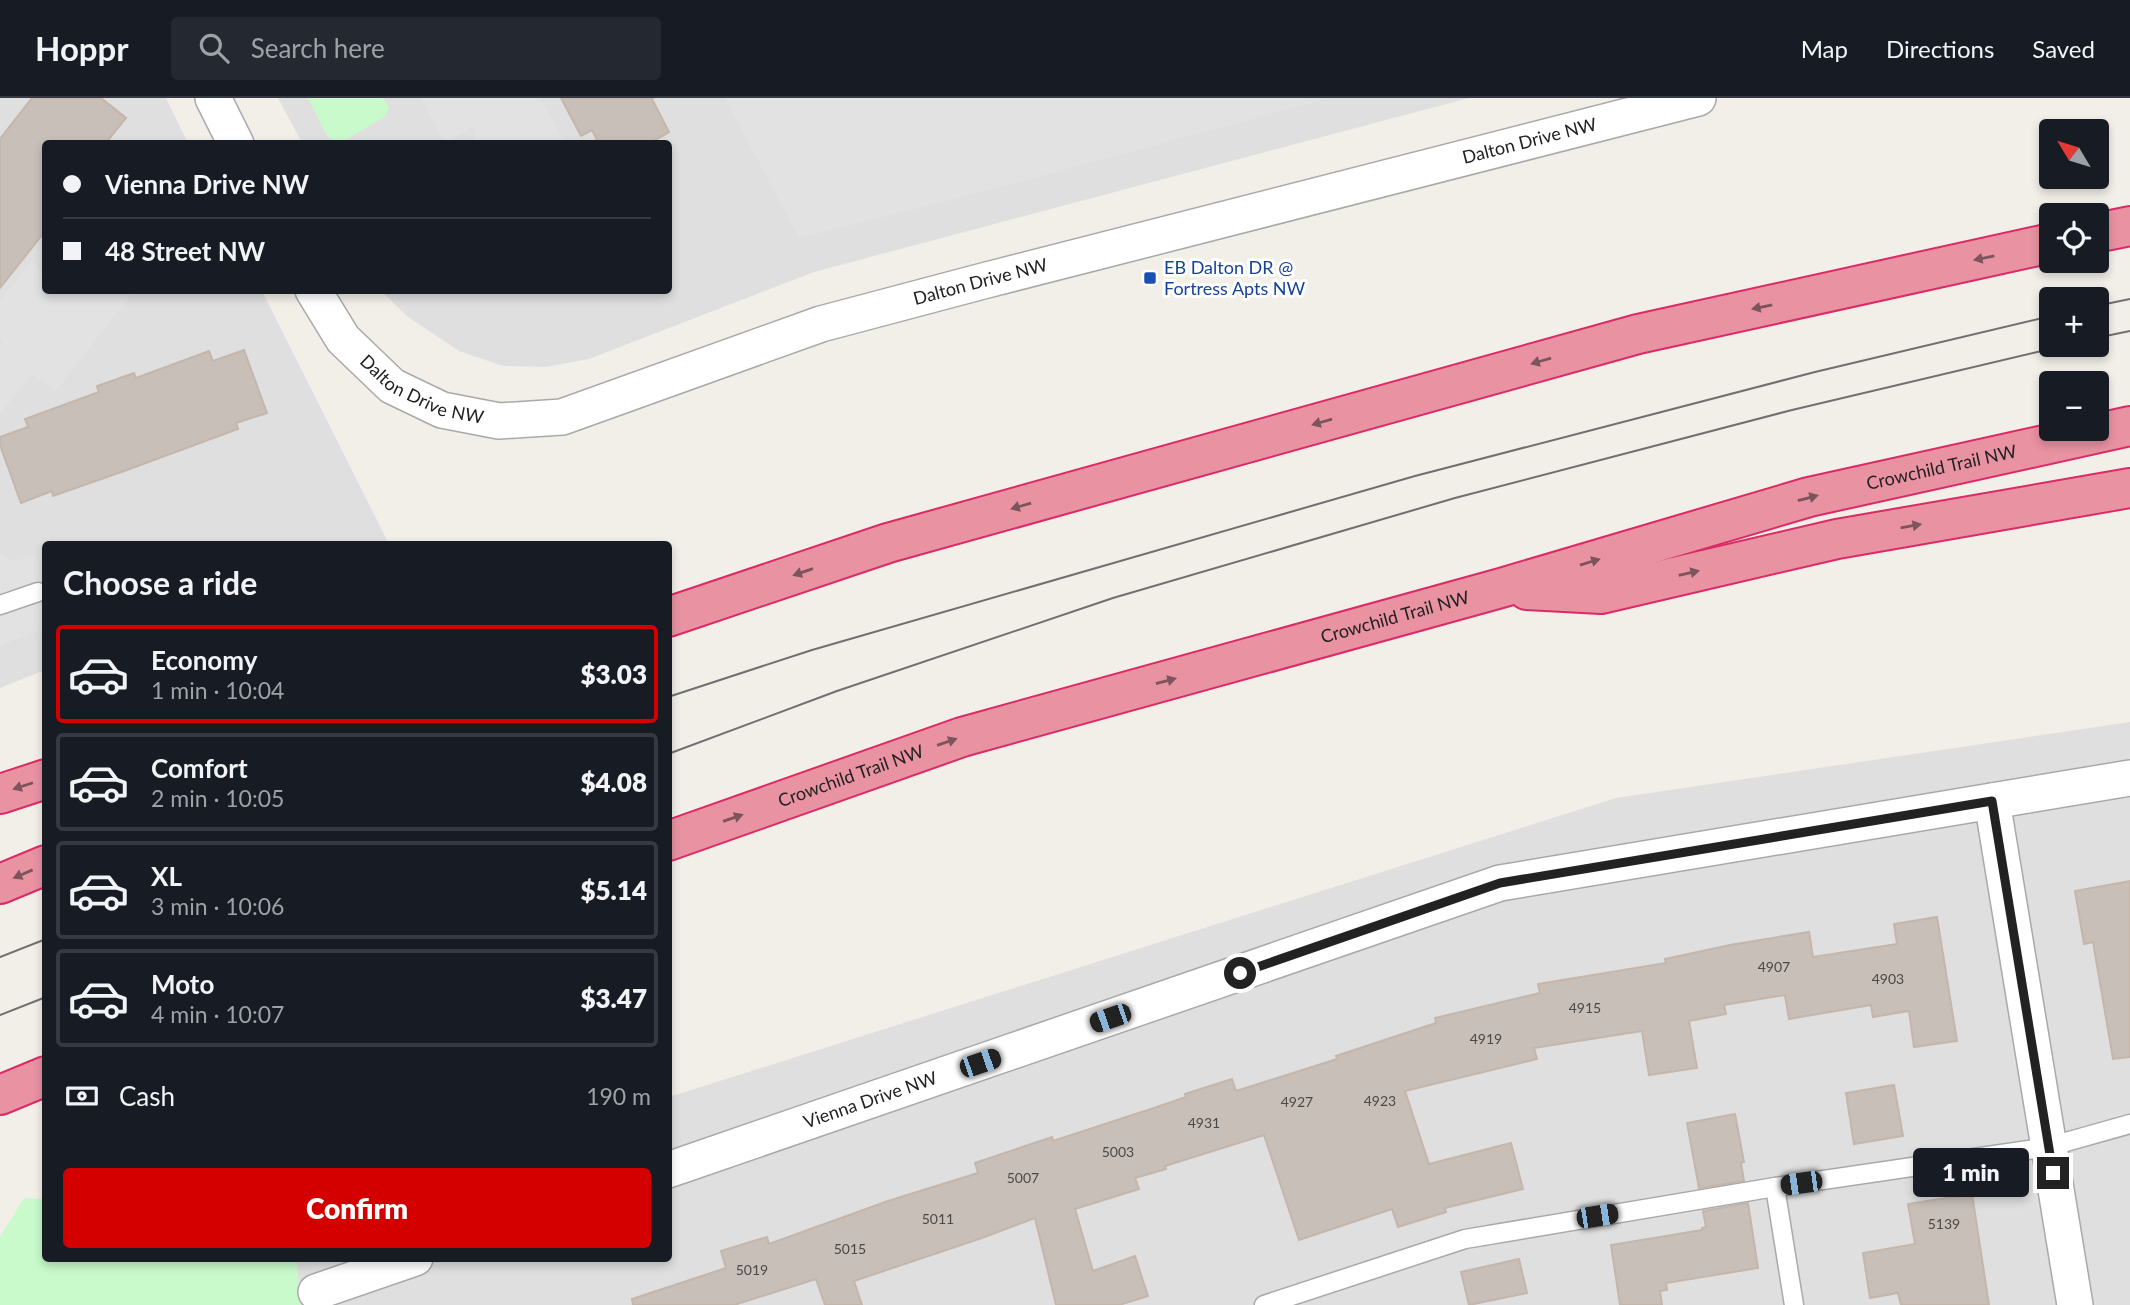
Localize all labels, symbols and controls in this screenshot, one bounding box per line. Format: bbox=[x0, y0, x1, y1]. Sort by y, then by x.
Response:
search box bbox=[171, 17, 661, 80]
text: Hoppr bbox=[35, 28, 129, 68]
icon: search bbox=[195, 29, 233, 67]
text: Search here bbox=[251, 32, 385, 64]
text: Map bbox=[1801, 34, 1848, 63]
text: Directions bbox=[1886, 34, 1994, 63]
text: Saved bbox=[2032, 34, 2095, 63]
street label: Dalton Drive NW bbox=[1460, 112, 1599, 168]
north arrow bbox=[2039, 119, 2109, 189]
map controls bbox=[2039, 119, 2109, 441]
text: Vienna Drive NW bbox=[105, 168, 309, 200]
button: locate bbox=[2039, 203, 2109, 273]
text: 48 Street NW bbox=[105, 235, 265, 267]
street label: Dalton Drive NW bbox=[911, 253, 1050, 309]
one-way arrow bbox=[1973, 253, 1995, 264]
place label: EB Dalton DR @ Fortress Apts NW bbox=[1164, 256, 1306, 299]
marker: EB Dalton DR @ Fortress Apts NW bbox=[1142, 270, 1158, 286]
button: + bbox=[2039, 287, 2109, 357]
one-way arrow bbox=[1751, 301, 1773, 312]
street label: Dalton Drive NW bbox=[356, 349, 486, 428]
one-way arrow bbox=[1530, 356, 1552, 367]
button: − bbox=[2039, 371, 2109, 441]
one-way arrow bbox=[1311, 417, 1333, 428]
street label: Crowchild Trail NW bbox=[1864, 439, 2019, 494]
one-way arrow bbox=[1797, 492, 1819, 503]
one-way arrow bbox=[1009, 501, 1031, 512]
one-way arrow bbox=[1900, 520, 1922, 531]
one-way arrow bbox=[1579, 556, 1600, 566]
text: Choose a ride bbox=[63, 563, 257, 602]
one-way arrow bbox=[792, 567, 813, 578]
one-way arrow bbox=[1678, 568, 1700, 579]
street label: Crowchild Trail NW bbox=[1318, 585, 1472, 647]
icon: car bbox=[67, 643, 130, 706]
text: Economy bbox=[151, 644, 257, 676]
text: $3.03 bbox=[580, 658, 647, 690]
one-way arrow bbox=[1156, 675, 1177, 685]
text: 1 min · 10:04 bbox=[151, 676, 284, 704]
one-way arrow bbox=[937, 736, 958, 747]
street label: Crowchild Trail NW bbox=[775, 739, 927, 811]
icon: car bbox=[67, 751, 130, 814]
text: Comfort bbox=[151, 752, 248, 784]
text: $4.08 bbox=[580, 766, 647, 798]
one-way arrow bbox=[12, 782, 33, 792]
text: 2 min · 10:05 bbox=[151, 784, 284, 812]
one-way arrow bbox=[722, 812, 743, 823]
icon: car bbox=[67, 859, 130, 922]
text: XL bbox=[151, 860, 182, 892]
one-way arrow bbox=[12, 869, 33, 880]
text: $5.14 bbox=[580, 874, 647, 906]
text: 3 min · 10:06 bbox=[151, 892, 284, 920]
route start bbox=[1224, 957, 1256, 989]
house number: 4907 bbox=[1758, 958, 1790, 975]
icon: car bbox=[67, 967, 130, 1030]
text: Moto bbox=[151, 968, 214, 1000]
house number: 4903 bbox=[1872, 970, 1904, 987]
text: $3.47 bbox=[580, 982, 647, 1014]
house number: 4915 bbox=[1569, 999, 1601, 1016]
text: 4 min · 10:07 bbox=[151, 1000, 284, 1028]
car bbox=[1087, 1001, 1134, 1035]
house number: 4919 bbox=[1470, 1030, 1502, 1047]
car bbox=[957, 1046, 1004, 1080]
street label: Vienna Drive NW bbox=[800, 1066, 940, 1132]
icon: cash bbox=[63, 1077, 101, 1115]
text: Cash bbox=[119, 1080, 175, 1112]
text: 190 m bbox=[586, 1082, 651, 1110]
house number: 4923 bbox=[1364, 1092, 1396, 1109]
house number: 4927 bbox=[1281, 1093, 1313, 1110]
house number: 4931 bbox=[1188, 1114, 1220, 1131]
house number: 5003 bbox=[1102, 1143, 1134, 1160]
callout: 1 min bbox=[1913, 1148, 2028, 1198]
route end bbox=[2037, 1157, 2069, 1189]
text: 1 min bbox=[1942, 1158, 2000, 1186]
button: Confirm bbox=[63, 1168, 651, 1248]
house number: 5007 bbox=[1007, 1169, 1039, 1186]
car bbox=[1779, 1170, 1824, 1196]
car bbox=[1575, 1202, 1620, 1230]
house number: 5011 bbox=[922, 1210, 954, 1227]
house number: 5139 bbox=[1928, 1215, 1960, 1232]
house number: 5015 bbox=[834, 1240, 866, 1257]
house number: 5019 bbox=[736, 1261, 768, 1278]

